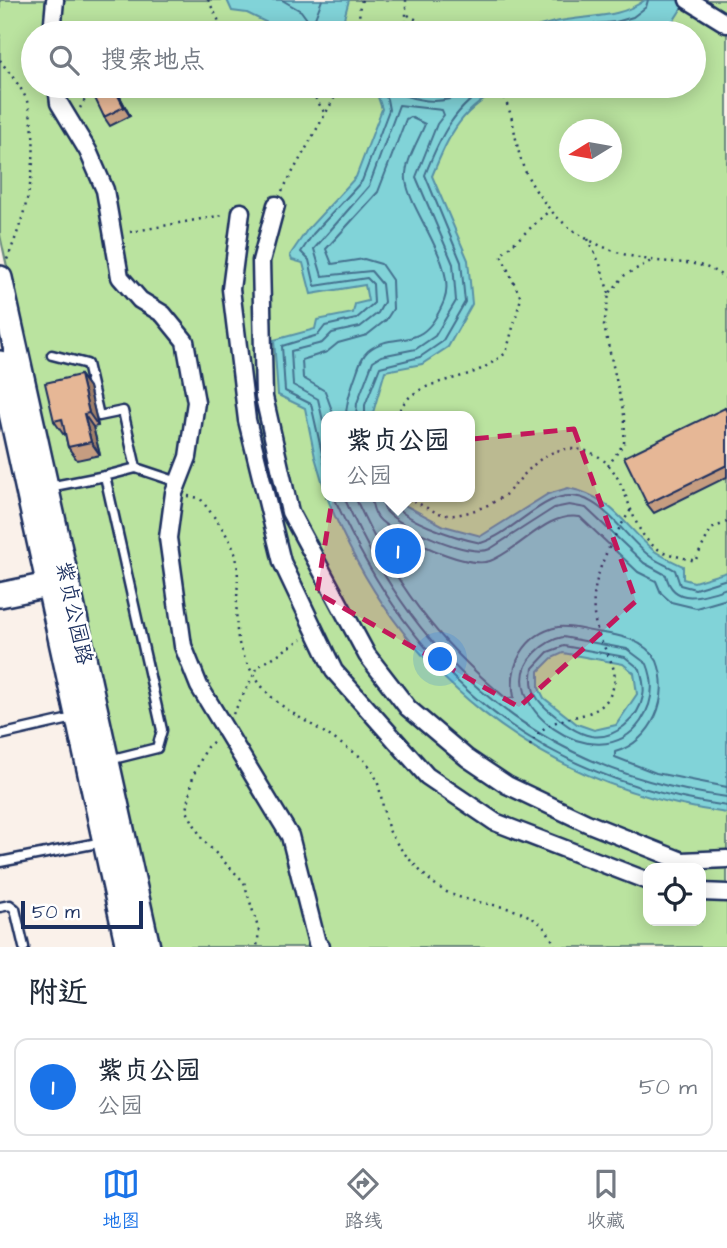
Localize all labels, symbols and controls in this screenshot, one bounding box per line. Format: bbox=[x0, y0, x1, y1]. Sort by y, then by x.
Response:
search box bbox=[21, 21, 706, 98]
icon: search bbox=[45, 41, 83, 79]
text: 搜索地点 bbox=[101, 42, 205, 78]
north arrow bbox=[559, 119, 622, 182]
popup bbox=[321, 411, 475, 502]
text: 紫贞公园 bbox=[346, 423, 450, 459]
text: 公园 bbox=[346, 460, 392, 492]
pin: 1 bbox=[375, 525, 421, 577]
street label: 紫贞公园路 bbox=[49, 559, 99, 667]
your location bbox=[423, 642, 457, 676]
map controls bbox=[643, 863, 706, 926]
button: locate bbox=[643, 863, 706, 926]
scale bar bbox=[21, 898, 144, 930]
text: 50 m bbox=[32, 899, 80, 926]
text: 附近 bbox=[28, 972, 88, 1014]
text: 紫贞公园 bbox=[97, 1053, 201, 1089]
text: 1 bbox=[52, 1071, 54, 1103]
text: 50 m bbox=[639, 1071, 697, 1103]
text: 公园 bbox=[97, 1090, 143, 1122]
tab: 地图 bbox=[102, 1165, 140, 1235]
tab: 路线 bbox=[344, 1165, 383, 1235]
tab: 收藏 bbox=[587, 1165, 625, 1235]

